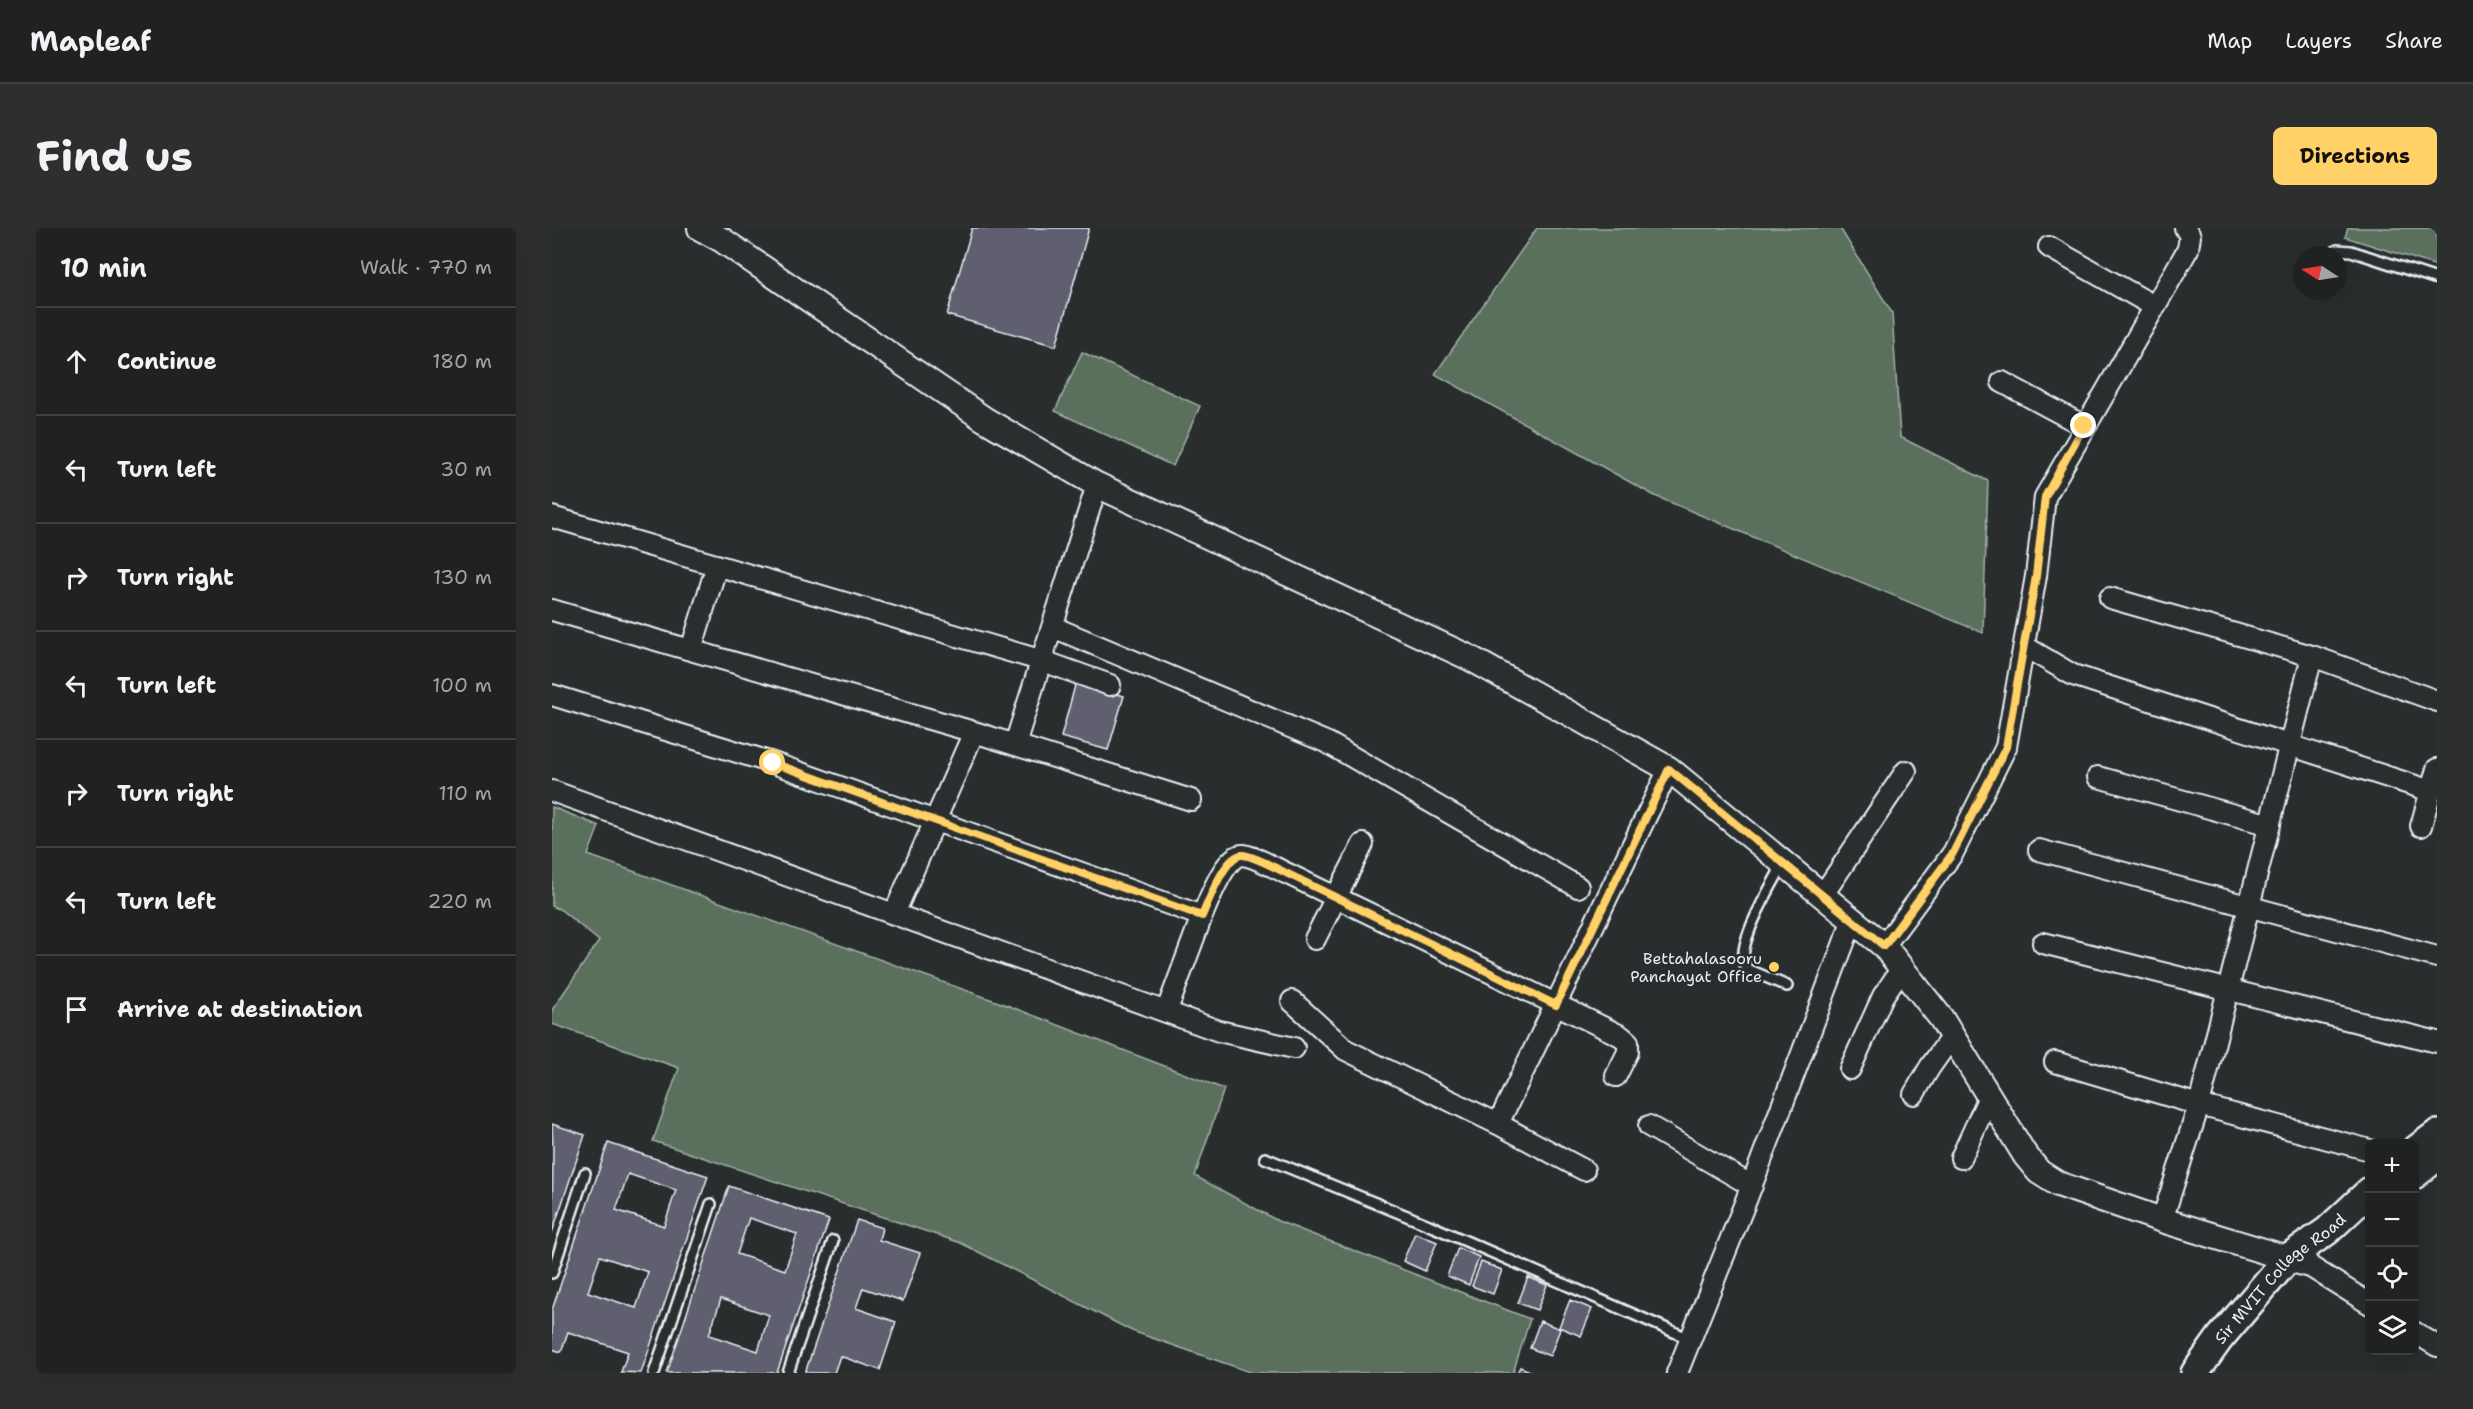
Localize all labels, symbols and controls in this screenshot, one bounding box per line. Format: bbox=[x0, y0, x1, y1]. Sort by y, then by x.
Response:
text: Mapleaf bbox=[30, 22, 151, 60]
text: Map bbox=[2207, 27, 2252, 55]
text: Layers bbox=[2285, 27, 2352, 55]
text: Share bbox=[2385, 27, 2443, 55]
button: Directions bbox=[2273, 127, 2437, 185]
text: Find us bbox=[36, 128, 193, 184]
north arrow bbox=[2293, 246, 2347, 300]
text: 10 min bbox=[60, 250, 147, 285]
text: Walk · 770 m bbox=[360, 254, 492, 280]
icon: ahead bbox=[60, 345, 93, 378]
text: Continue bbox=[117, 347, 217, 376]
text: 180 m bbox=[432, 348, 492, 374]
route end bbox=[2070, 412, 2096, 438]
icon: left bbox=[60, 453, 93, 486]
text: Turn left bbox=[117, 455, 216, 484]
text: 30 m bbox=[440, 456, 492, 482]
icon: right bbox=[60, 561, 93, 594]
text: Turn right bbox=[117, 563, 234, 592]
text: 130 m bbox=[433, 564, 492, 590]
icon: left bbox=[60, 669, 93, 702]
text: Turn left bbox=[117, 671, 216, 700]
text: 100 m bbox=[432, 672, 492, 698]
route start bbox=[759, 749, 785, 775]
icon: right bbox=[60, 777, 93, 810]
text: Turn right bbox=[117, 779, 234, 808]
text: 110 m bbox=[438, 780, 492, 806]
icon: left bbox=[60, 885, 93, 918]
text: Turn left bbox=[117, 887, 216, 916]
text: 220 m bbox=[428, 888, 492, 914]
place label: Bettahalasooru Panchayat Office bbox=[1630, 948, 1762, 987]
marker: Bettahalasooru Panchayat Office bbox=[1767, 960, 1781, 974]
icon: arrive bbox=[60, 993, 93, 1026]
text: Arrive at destination bbox=[117, 995, 363, 1024]
map controls bbox=[2365, 1139, 2419, 1355]
button: + bbox=[2365, 1139, 2419, 1193]
button: − bbox=[2365, 1193, 2419, 1247]
street label: Sir MVIT College Road bbox=[2209, 1209, 2350, 1348]
button: locate bbox=[2365, 1247, 2419, 1301]
button: layers bbox=[2365, 1301, 2419, 1355]

